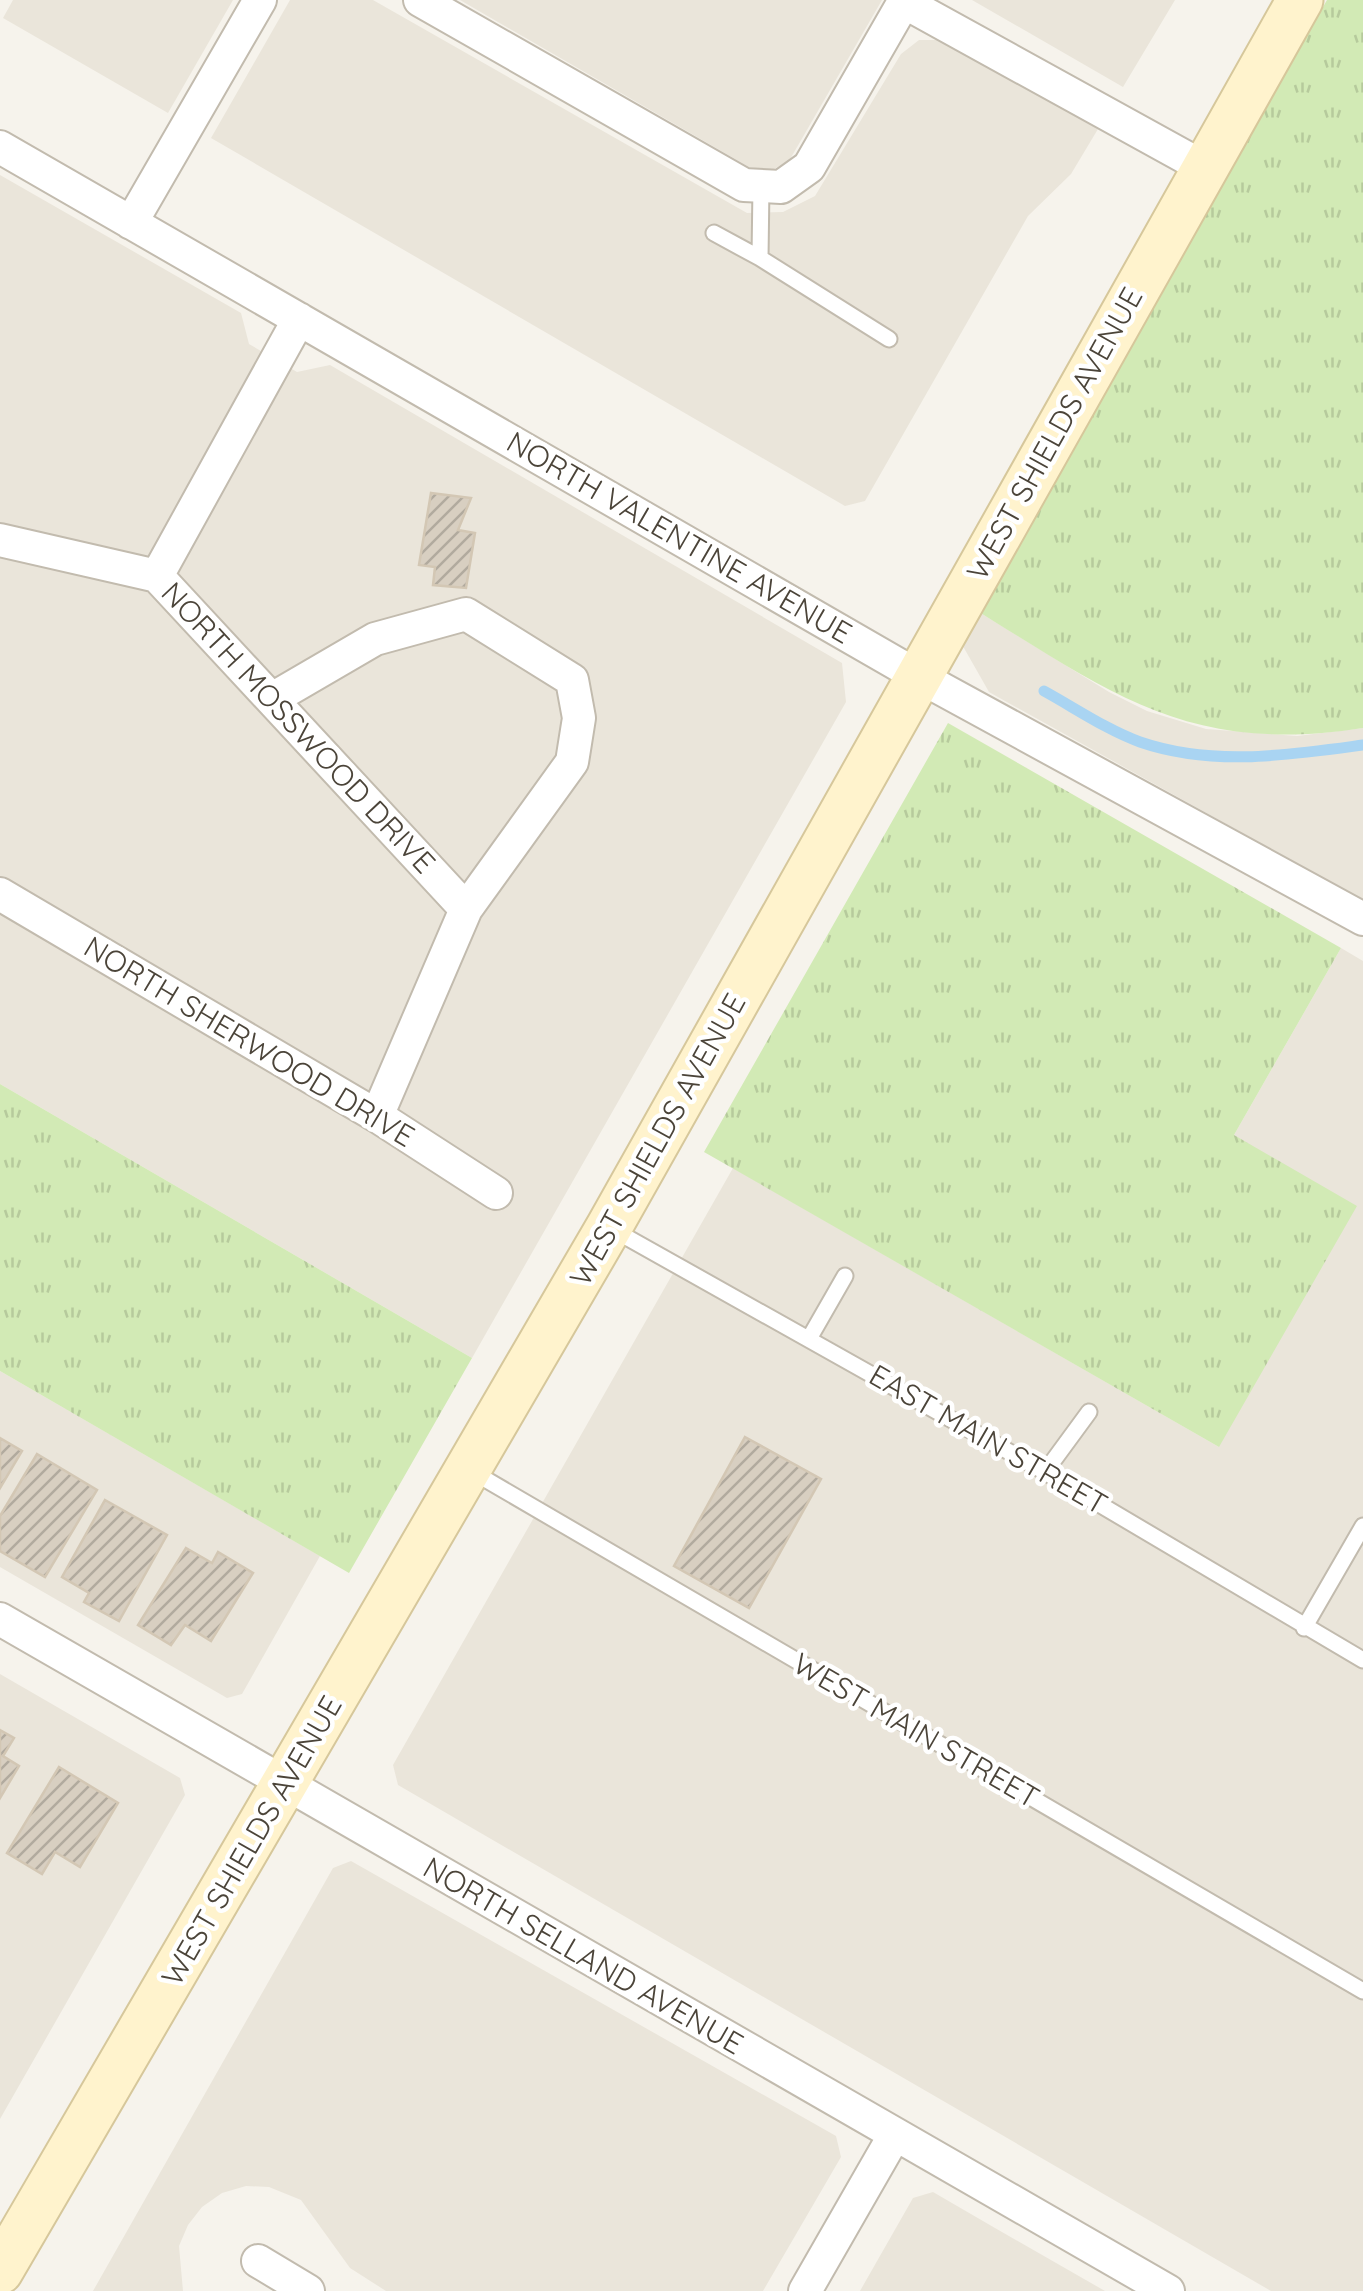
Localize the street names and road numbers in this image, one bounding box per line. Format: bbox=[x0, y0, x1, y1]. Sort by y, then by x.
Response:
street label: WEST SHIELDS AVENUE bbox=[958, 281, 1150, 586]
street label: NORTH VALENTINE AVENUE bbox=[500, 423, 859, 652]
street label: NORTH MOSSWOOD DRIVE bbox=[154, 574, 444, 881]
street label: NORTH SHERWOOD DRIVE bbox=[77, 927, 422, 1155]
street label: WEST SHIELDS AVENUE bbox=[561, 987, 753, 1292]
street label: EAST MAIN STREET bbox=[863, 1356, 1114, 1523]
street label: WEST MAIN STREET bbox=[787, 1644, 1046, 1816]
street label: WEST SHIELDS AVENUE bbox=[153, 1689, 350, 1992]
street label: NORTH SELLAND AVENUE bbox=[417, 1848, 750, 2062]

